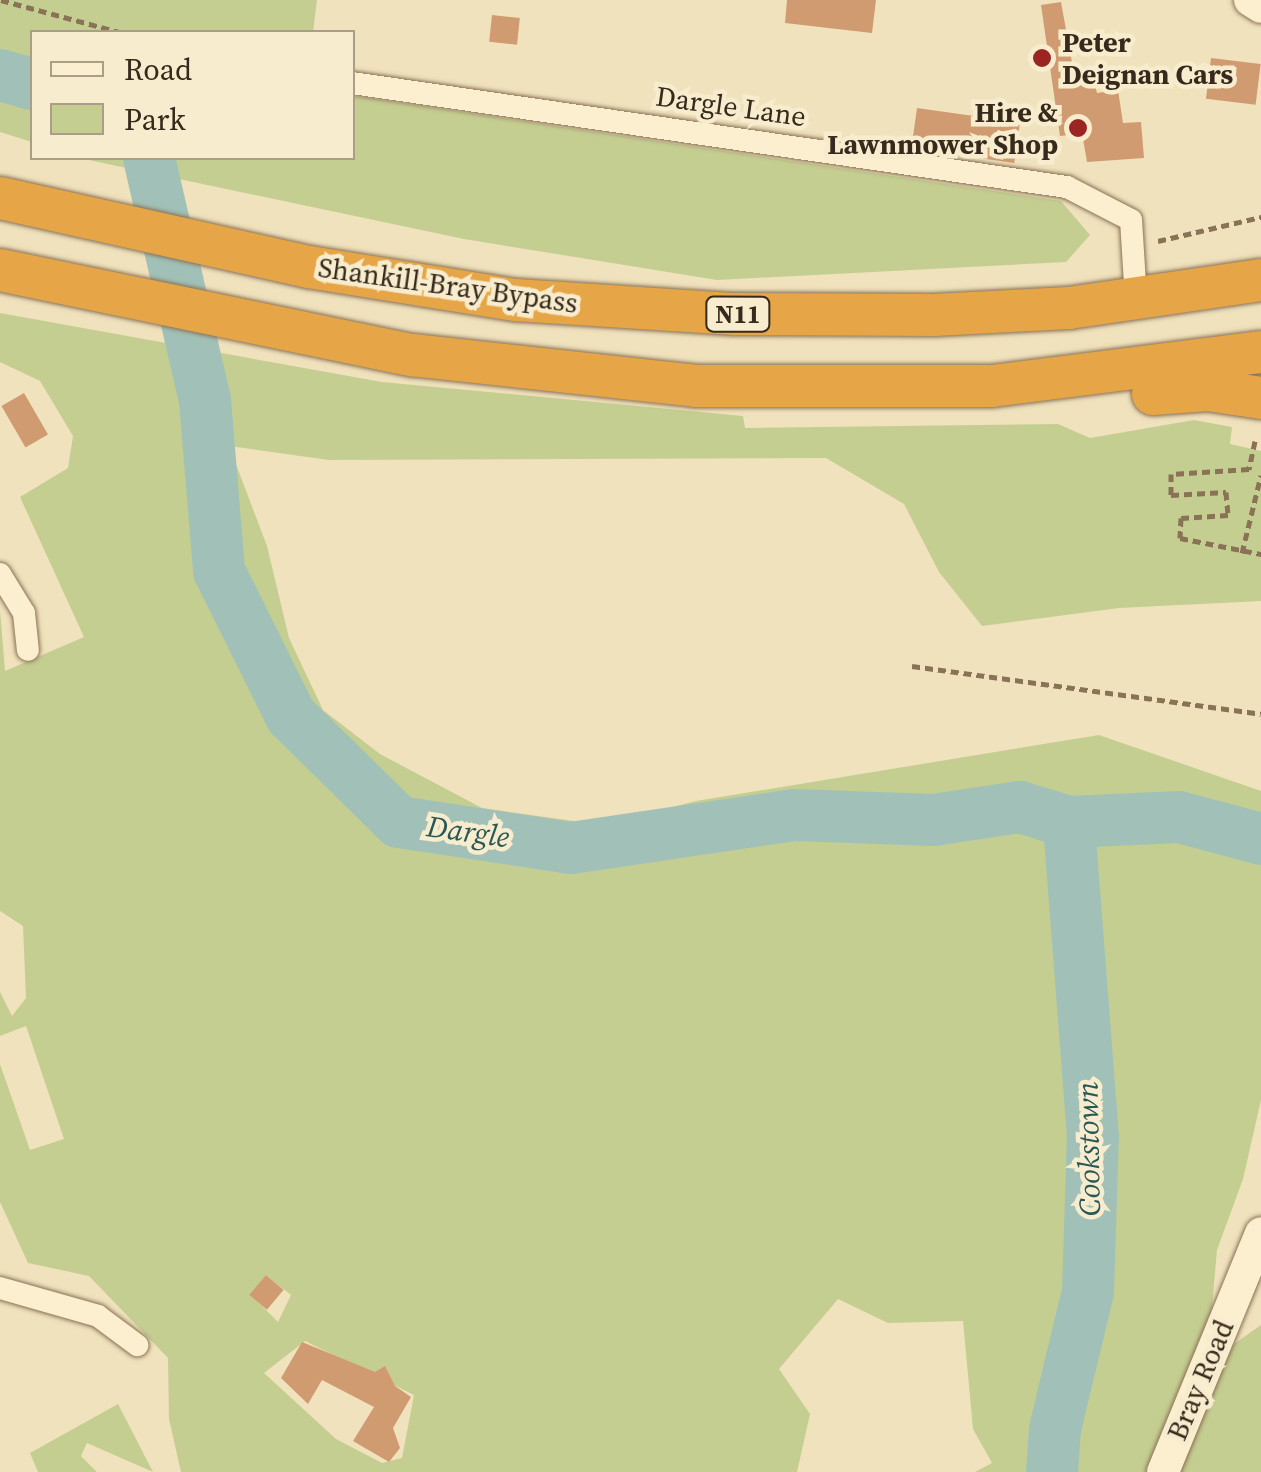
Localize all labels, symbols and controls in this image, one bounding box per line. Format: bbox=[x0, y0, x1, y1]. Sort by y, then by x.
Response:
place label: Peter Deignan Cars bbox=[1062, 25, 1233, 91]
legend bbox=[30, 30, 355, 160]
marker: Peter Deignan Cars bbox=[1031, 47, 1053, 69]
text: Road bbox=[124, 49, 192, 90]
street label: Dargle Lane bbox=[654, 79, 808, 133]
place label: Hire & Lawnmower Shop bbox=[827, 95, 1058, 161]
text: Park bbox=[124, 99, 186, 140]
marker: Hire & Lawnmower Shop bbox=[1067, 117, 1089, 139]
street label: Shankill-Bray Bypass bbox=[316, 250, 580, 320]
road number: N11 bbox=[703, 294, 773, 334]
water label: Dargle bbox=[424, 808, 512, 856]
water label: Cookstown bbox=[1070, 1081, 1108, 1217]
street label: Bray Road bbox=[1160, 1315, 1240, 1445]

